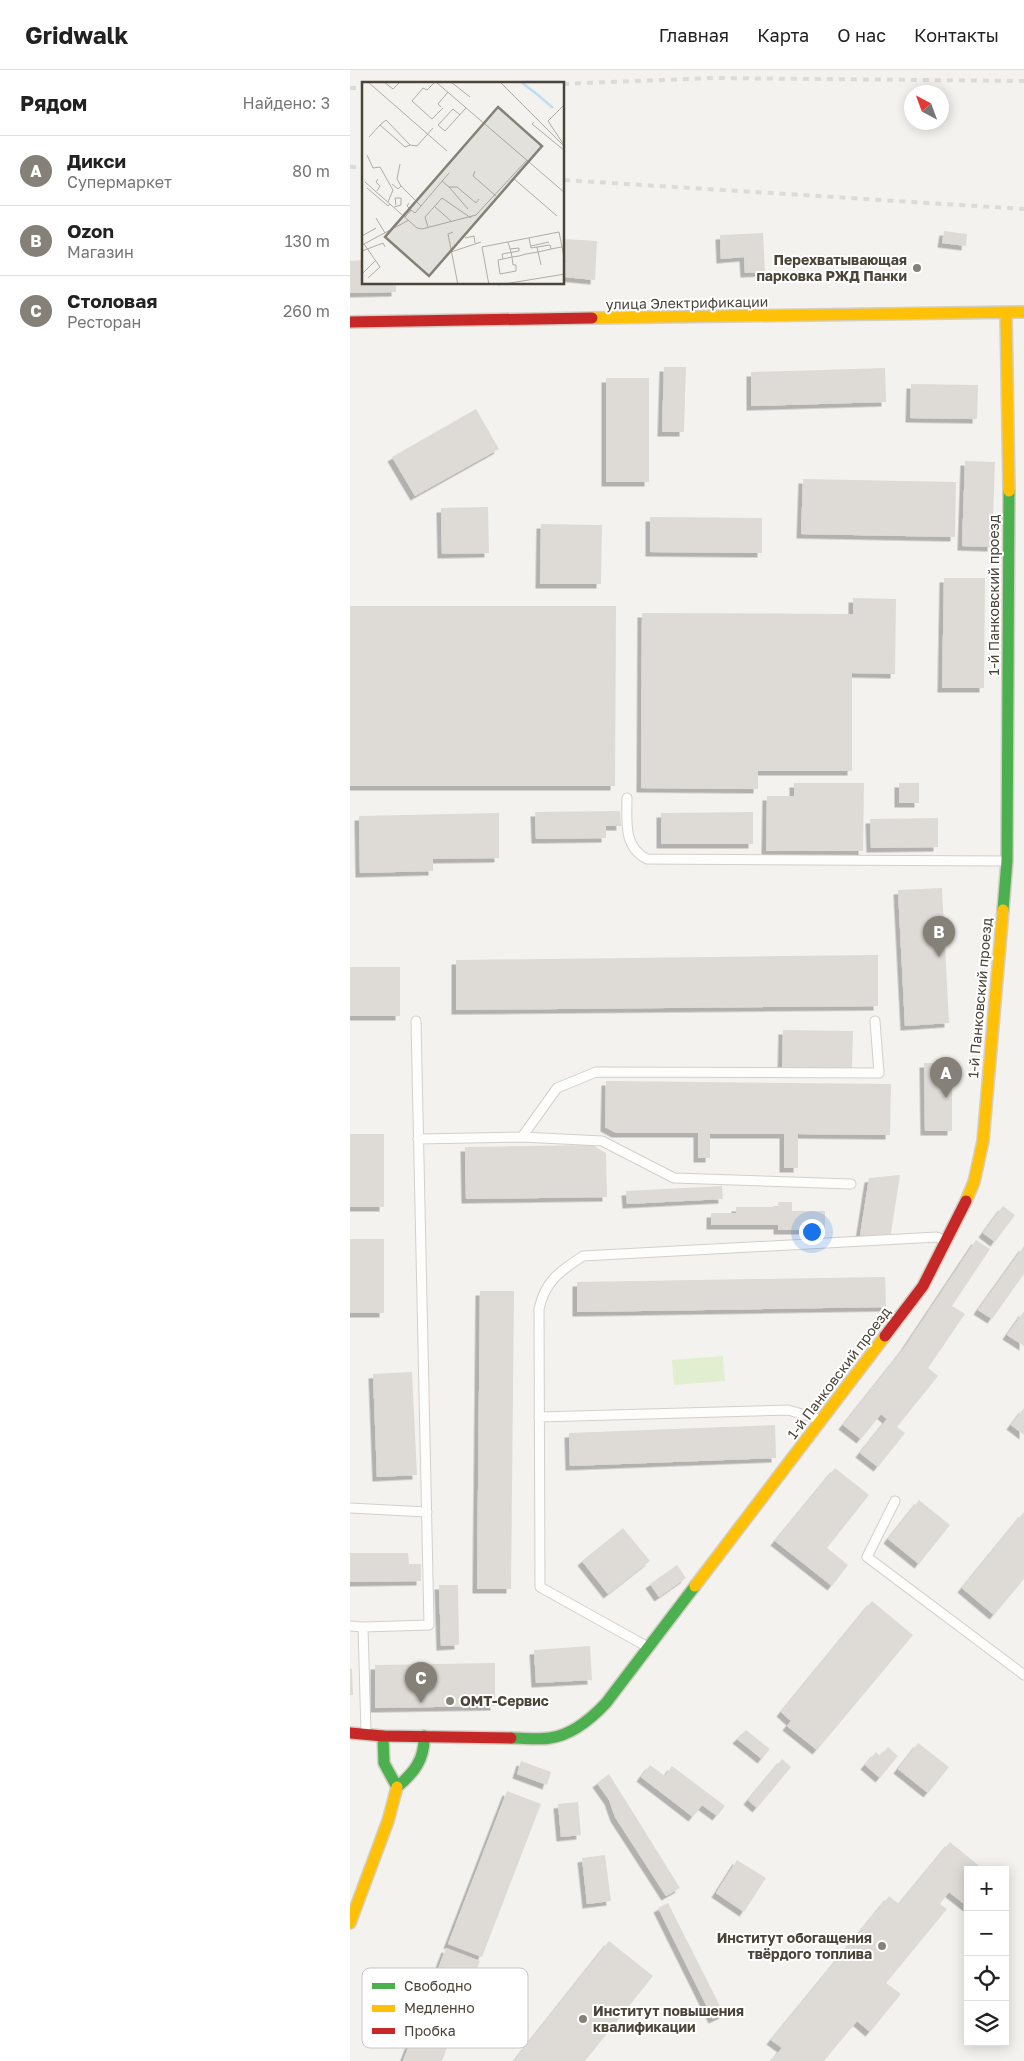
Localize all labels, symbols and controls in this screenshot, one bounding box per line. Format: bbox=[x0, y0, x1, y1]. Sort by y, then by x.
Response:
text: Gridwalk bbox=[25, 20, 129, 49]
text: Главная bbox=[659, 24, 729, 46]
text: Карта bbox=[757, 24, 809, 46]
text: О нас bbox=[837, 24, 886, 46]
text: Контакты bbox=[914, 24, 999, 46]
inset map bbox=[362, 82, 565, 285]
north arrow bbox=[904, 85, 949, 130]
text: Рядом bbox=[20, 90, 87, 116]
text: Найдено: 3 bbox=[243, 93, 330, 113]
text: Дикси bbox=[67, 149, 126, 172]
text: A bbox=[30, 161, 42, 181]
text: 80 m bbox=[292, 161, 330, 181]
text: Супермаркет bbox=[67, 172, 172, 192]
text: Ozon bbox=[67, 219, 114, 242]
text: B bbox=[30, 231, 42, 251]
text: 130 m bbox=[285, 231, 330, 251]
text: Магазин bbox=[67, 242, 134, 262]
place label: Перехватывающая парковка РЖД Панки bbox=[756, 251, 907, 284]
marker: Перехватывающая парковка РЖД Панки bbox=[911, 262, 923, 274]
text: Столовая bbox=[67, 289, 157, 312]
street label: улица Электрификации bbox=[606, 293, 768, 312]
text: C bbox=[30, 301, 42, 321]
text: 260 m bbox=[283, 301, 330, 321]
text: Ресторан bbox=[67, 312, 141, 332]
street label: 1-й Панковский проезд bbox=[985, 514, 1002, 675]
pin: B bbox=[923, 916, 955, 957]
street label: 1-й Панковский проезд bbox=[964, 917, 995, 1079]
pin: A bbox=[930, 1057, 962, 1098]
your location bbox=[799, 1219, 825, 1245]
street label: 1-й Панковский проезд bbox=[783, 1303, 894, 1442]
pin: C bbox=[405, 1662, 437, 1703]
place label: ОМТ-Сервис bbox=[460, 1692, 549, 1709]
marker: ОМТ-Сервис bbox=[444, 1695, 456, 1707]
map controls bbox=[964, 1866, 1009, 2046]
button: + bbox=[964, 1866, 1009, 1911]
button: − bbox=[964, 1911, 1009, 1956]
place label: Институт обогащения твёрдого топлива bbox=[717, 1929, 872, 1962]
marker: Институт обогащения твёрдого топлива bbox=[876, 1940, 888, 1952]
button: locate bbox=[964, 1956, 1009, 2001]
legend bbox=[362, 1968, 528, 2048]
text: Свободно bbox=[404, 1977, 472, 1994]
text: Медленно bbox=[404, 1999, 475, 2016]
button: layers bbox=[964, 2001, 1009, 2046]
place label: Институт повышения квалификации bbox=[593, 2002, 744, 2035]
marker: Институт повышения квалификации bbox=[577, 2013, 589, 2025]
text: Пробка bbox=[404, 2022, 456, 2039]

